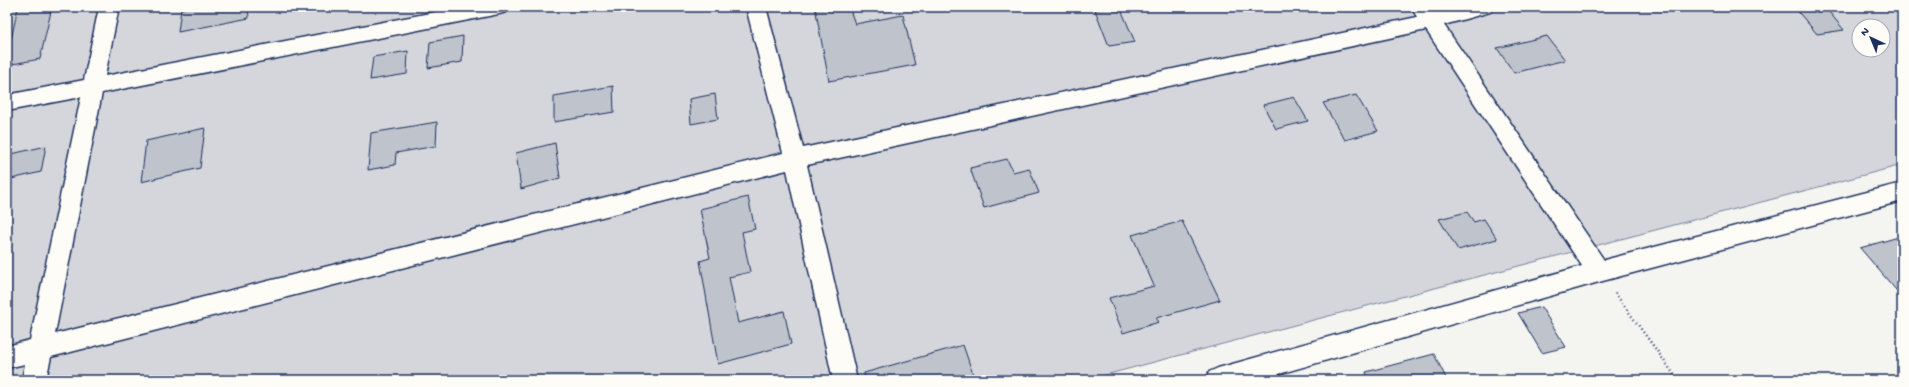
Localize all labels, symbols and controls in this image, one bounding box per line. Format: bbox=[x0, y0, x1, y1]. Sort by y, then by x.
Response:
north arrow bbox=[1851, 18, 1891, 58]
text: N bbox=[1859, 25, 1872, 39]

